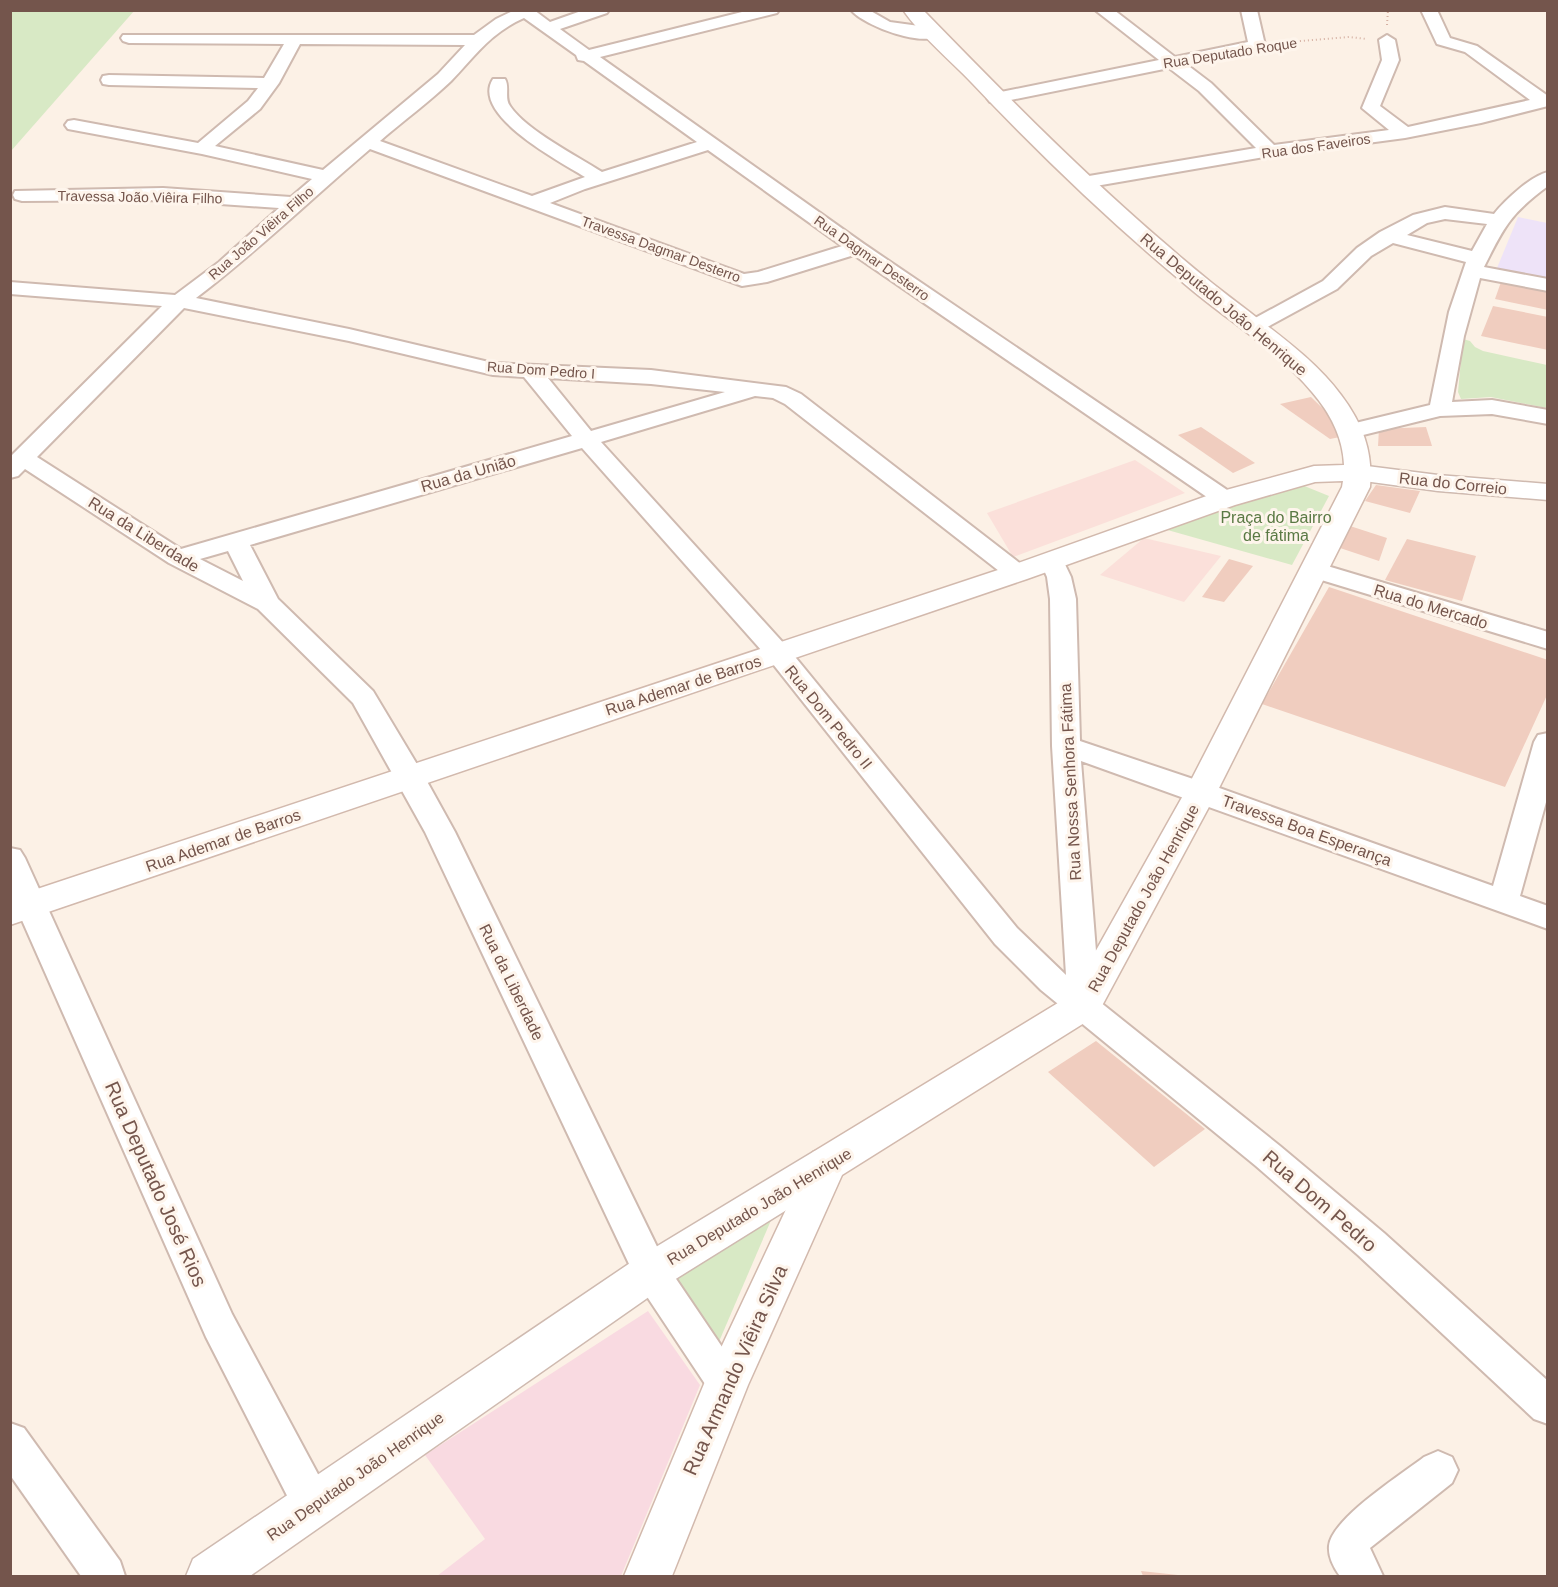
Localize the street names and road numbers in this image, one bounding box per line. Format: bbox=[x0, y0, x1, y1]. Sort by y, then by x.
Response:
street label: Rua Deputado Roque bbox=[1162, 34, 1298, 71]
street label: Rua dos Faveiros bbox=[1261, 130, 1371, 162]
street label: Rua João Viêira Filho bbox=[205, 183, 317, 283]
street label: Travessa João Viêira Filho bbox=[57, 188, 223, 206]
street label: Rua Dagmar Desterro bbox=[811, 212, 933, 304]
street label: Travessa Dagmar Desterro bbox=[579, 213, 743, 285]
street label: Rua Deputado João Henrique bbox=[1137, 230, 1310, 379]
street label: Rua Dom Pedro I bbox=[486, 358, 596, 382]
street label: Rua da União bbox=[419, 452, 518, 495]
street label: Rua do Correio bbox=[1398, 469, 1508, 498]
street label: Rua da Liberdade bbox=[85, 494, 202, 575]
street label: Rua do Mercado bbox=[1372, 581, 1490, 632]
street label: Rua Ademar de Barros bbox=[603, 652, 763, 719]
street label: Rua Dom Pedro II bbox=[782, 662, 876, 772]
street label: Rua Nossa Senhora Fátima bbox=[1057, 683, 1084, 881]
street label: Travessa Boa Esperança bbox=[1220, 792, 1394, 869]
street label: Rua Deputado João Henrique bbox=[1085, 801, 1202, 995]
street label: Rua Ademar de Barros bbox=[143, 806, 303, 875]
street label: Rua da Liberdade bbox=[476, 921, 547, 1043]
street label: Rua Deputado José Rios bbox=[101, 1078, 211, 1290]
street label: Rua Deputado João Henrique bbox=[664, 1145, 854, 1268]
street label: Rua Dom Pedro bbox=[1259, 1146, 1381, 1256]
street label: Rua Armando Viêira Silva bbox=[679, 1261, 792, 1478]
street label: Rua Deputado João Henrique bbox=[264, 1409, 447, 1544]

